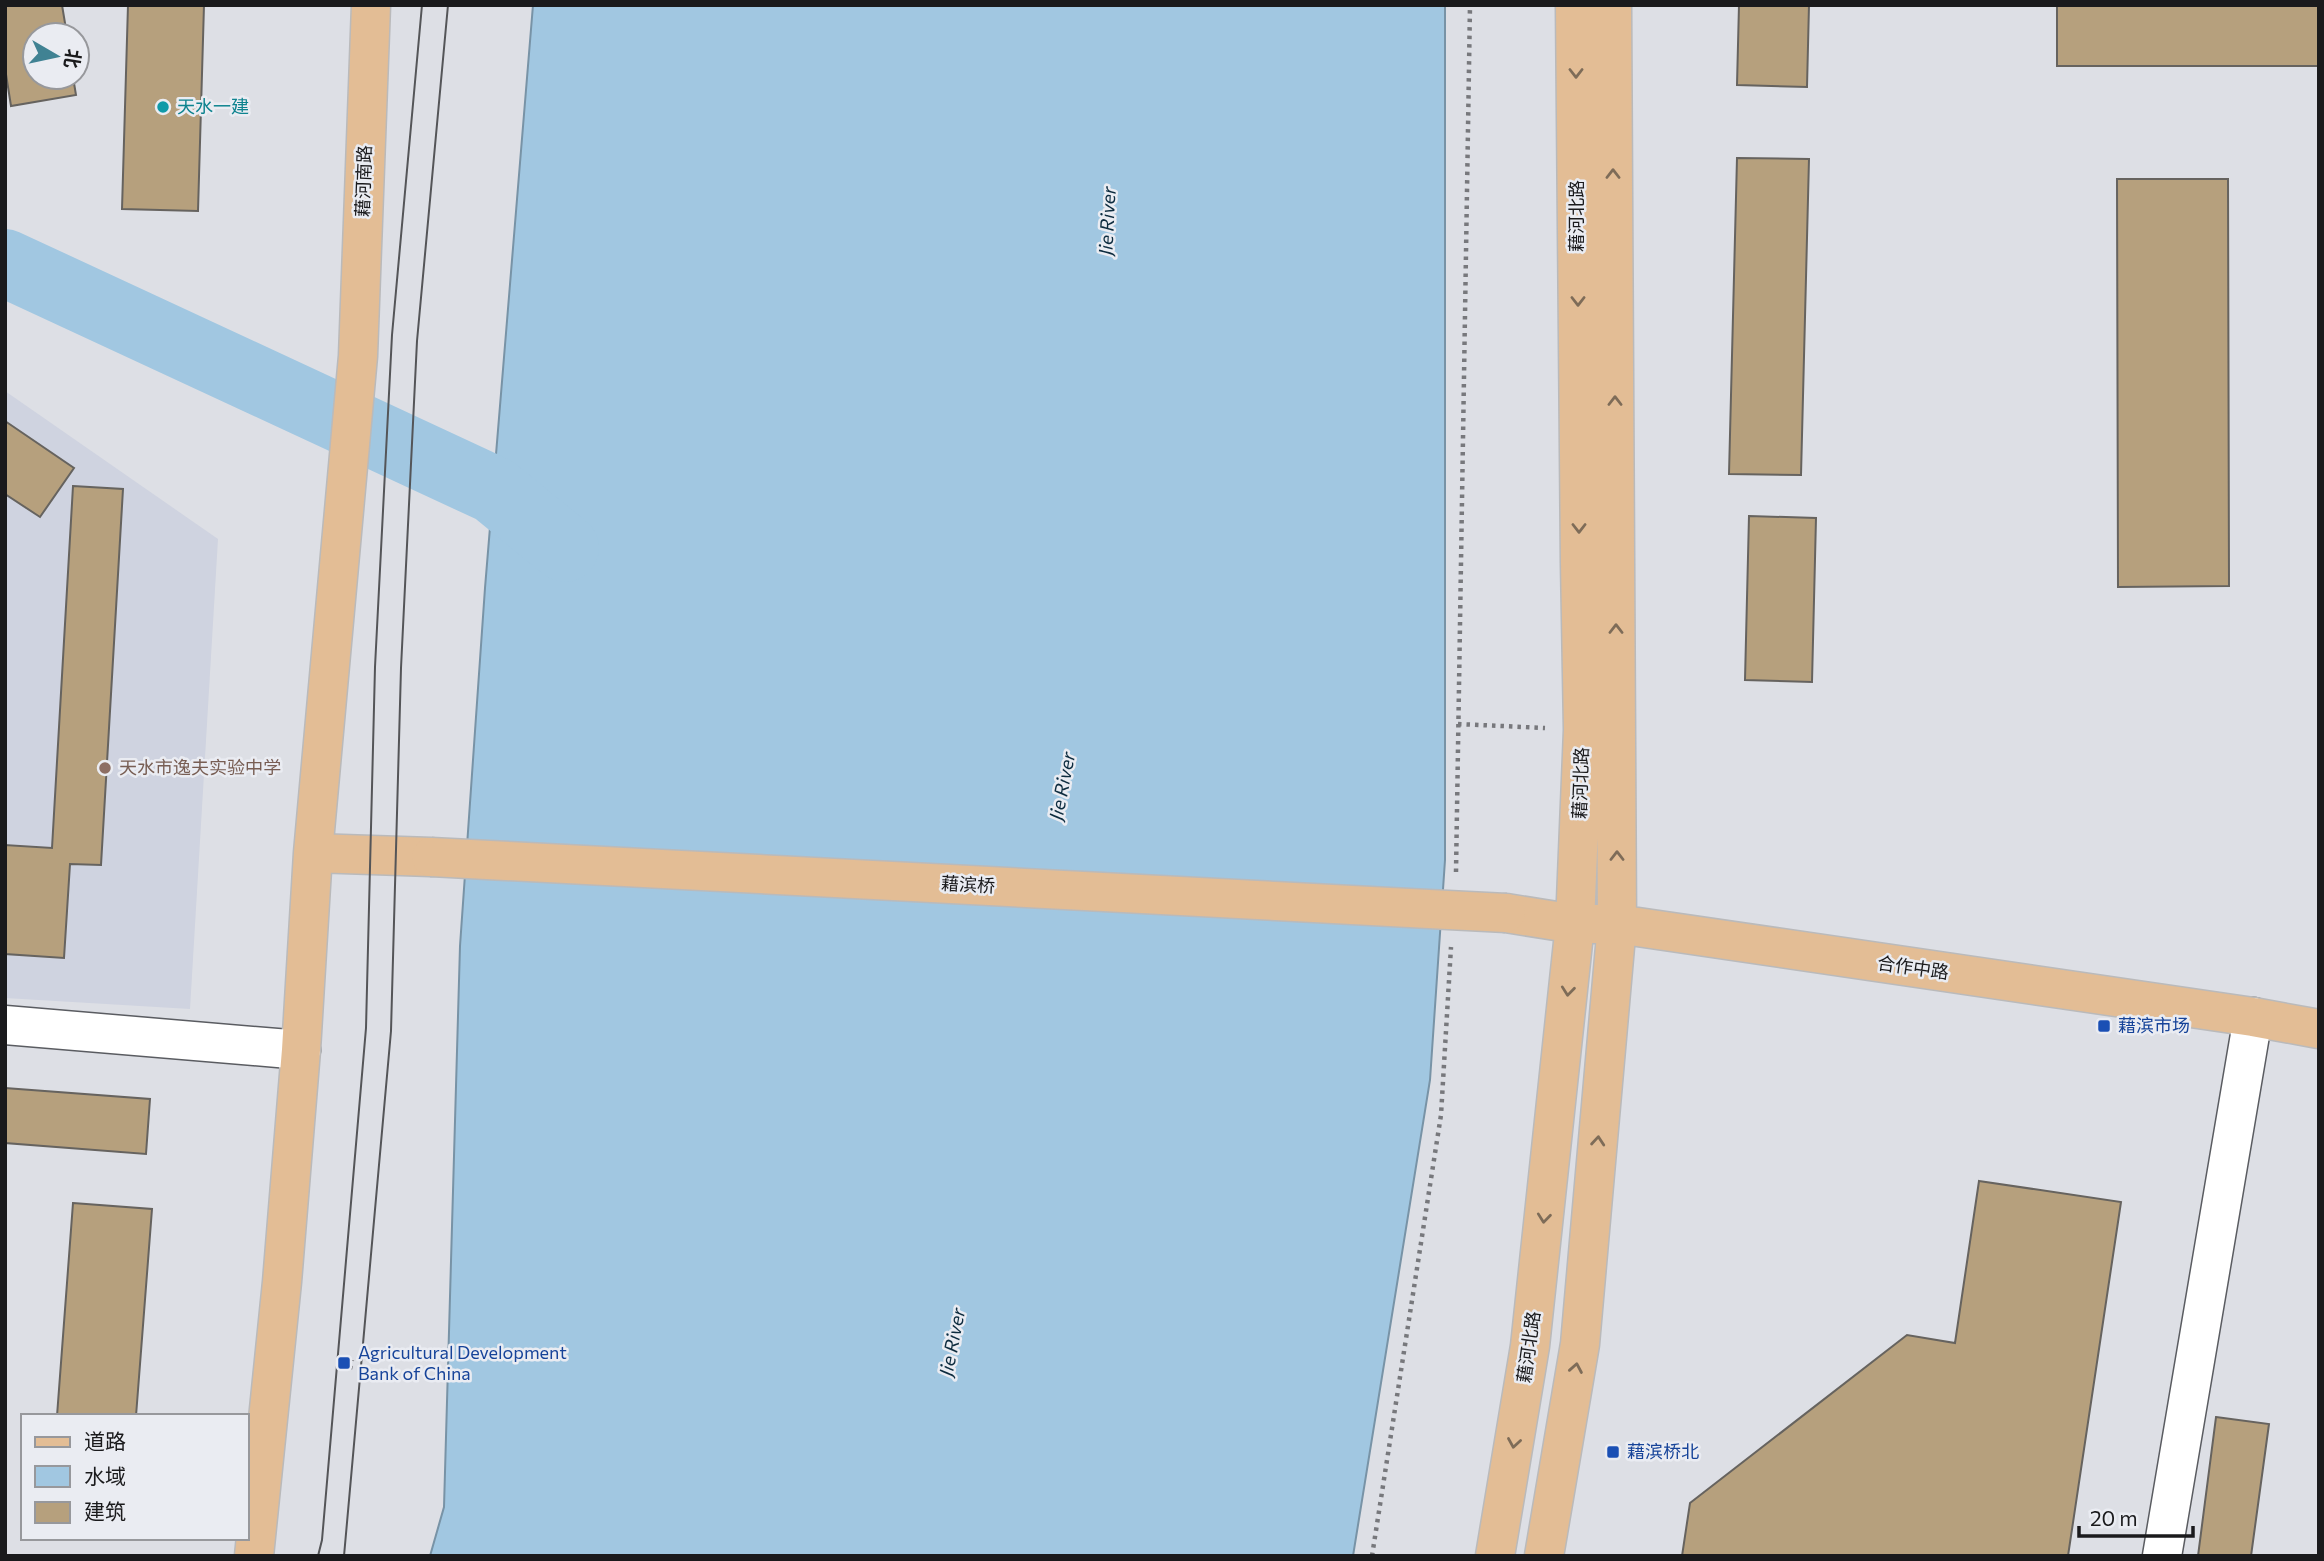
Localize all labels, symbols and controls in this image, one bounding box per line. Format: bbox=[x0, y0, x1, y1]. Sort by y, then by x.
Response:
north arrow bbox=[21, 21, 91, 91]
text: 北 bbox=[60, 48, 86, 70]
one-way arrow bbox=[1568, 69, 1584, 79]
place label: 天水一建 bbox=[177, 95, 249, 117]
marker: 天水一建 bbox=[155, 99, 171, 115]
street label: 藉河南路 bbox=[351, 145, 375, 217]
one-way arrow bbox=[1605, 168, 1621, 178]
street label: 藉河北路 bbox=[1565, 180, 1587, 252]
water label: Jie River bbox=[1093, 185, 1120, 258]
one-way arrow bbox=[1570, 296, 1586, 307]
one-way arrow bbox=[1607, 395, 1623, 406]
one-way arrow bbox=[1571, 524, 1587, 534]
one-way arrow bbox=[1608, 623, 1624, 633]
street label: 藉河北路 bbox=[1568, 747, 1592, 819]
water label: Jie River bbox=[1043, 749, 1080, 824]
place label: 天水市逸夫实验中学 bbox=[119, 756, 281, 778]
marker: 天水市逸夫实验中学 bbox=[97, 760, 113, 776]
one-way arrow bbox=[1609, 850, 1625, 861]
street label: 藉滨桥 bbox=[941, 872, 996, 896]
street label: 合作中路 bbox=[1876, 951, 1950, 983]
one-way arrow bbox=[1561, 986, 1576, 997]
place label: 藉滨市场 bbox=[2118, 1014, 2190, 1036]
marker: 藉滨市场 bbox=[2096, 1018, 2112, 1034]
one-way arrow bbox=[1590, 1136, 1605, 1147]
one-way arrow bbox=[1536, 1212, 1551, 1224]
water label: Jie River bbox=[933, 1305, 970, 1380]
street label: 藉河北路 bbox=[1512, 1310, 1544, 1384]
place label: Agricultural Development Bank of China bbox=[358, 1341, 567, 1384]
marker: Agricultural Development Bank of China bbox=[336, 1355, 352, 1371]
one-way arrow bbox=[1568, 1362, 1583, 1374]
legend bbox=[21, 1414, 248, 1540]
text: 道路 bbox=[84, 1428, 126, 1453]
one-way arrow bbox=[1507, 1437, 1522, 1449]
place label: 藉滨桥北 bbox=[1627, 1440, 1699, 1462]
marker: 藉滨桥北 bbox=[1605, 1444, 1621, 1460]
text: 水域 bbox=[84, 1463, 126, 1488]
scale bar bbox=[2079, 1494, 2193, 1538]
text: 建筑 bbox=[84, 1498, 126, 1523]
text: 20 m bbox=[2090, 1505, 2138, 1530]

